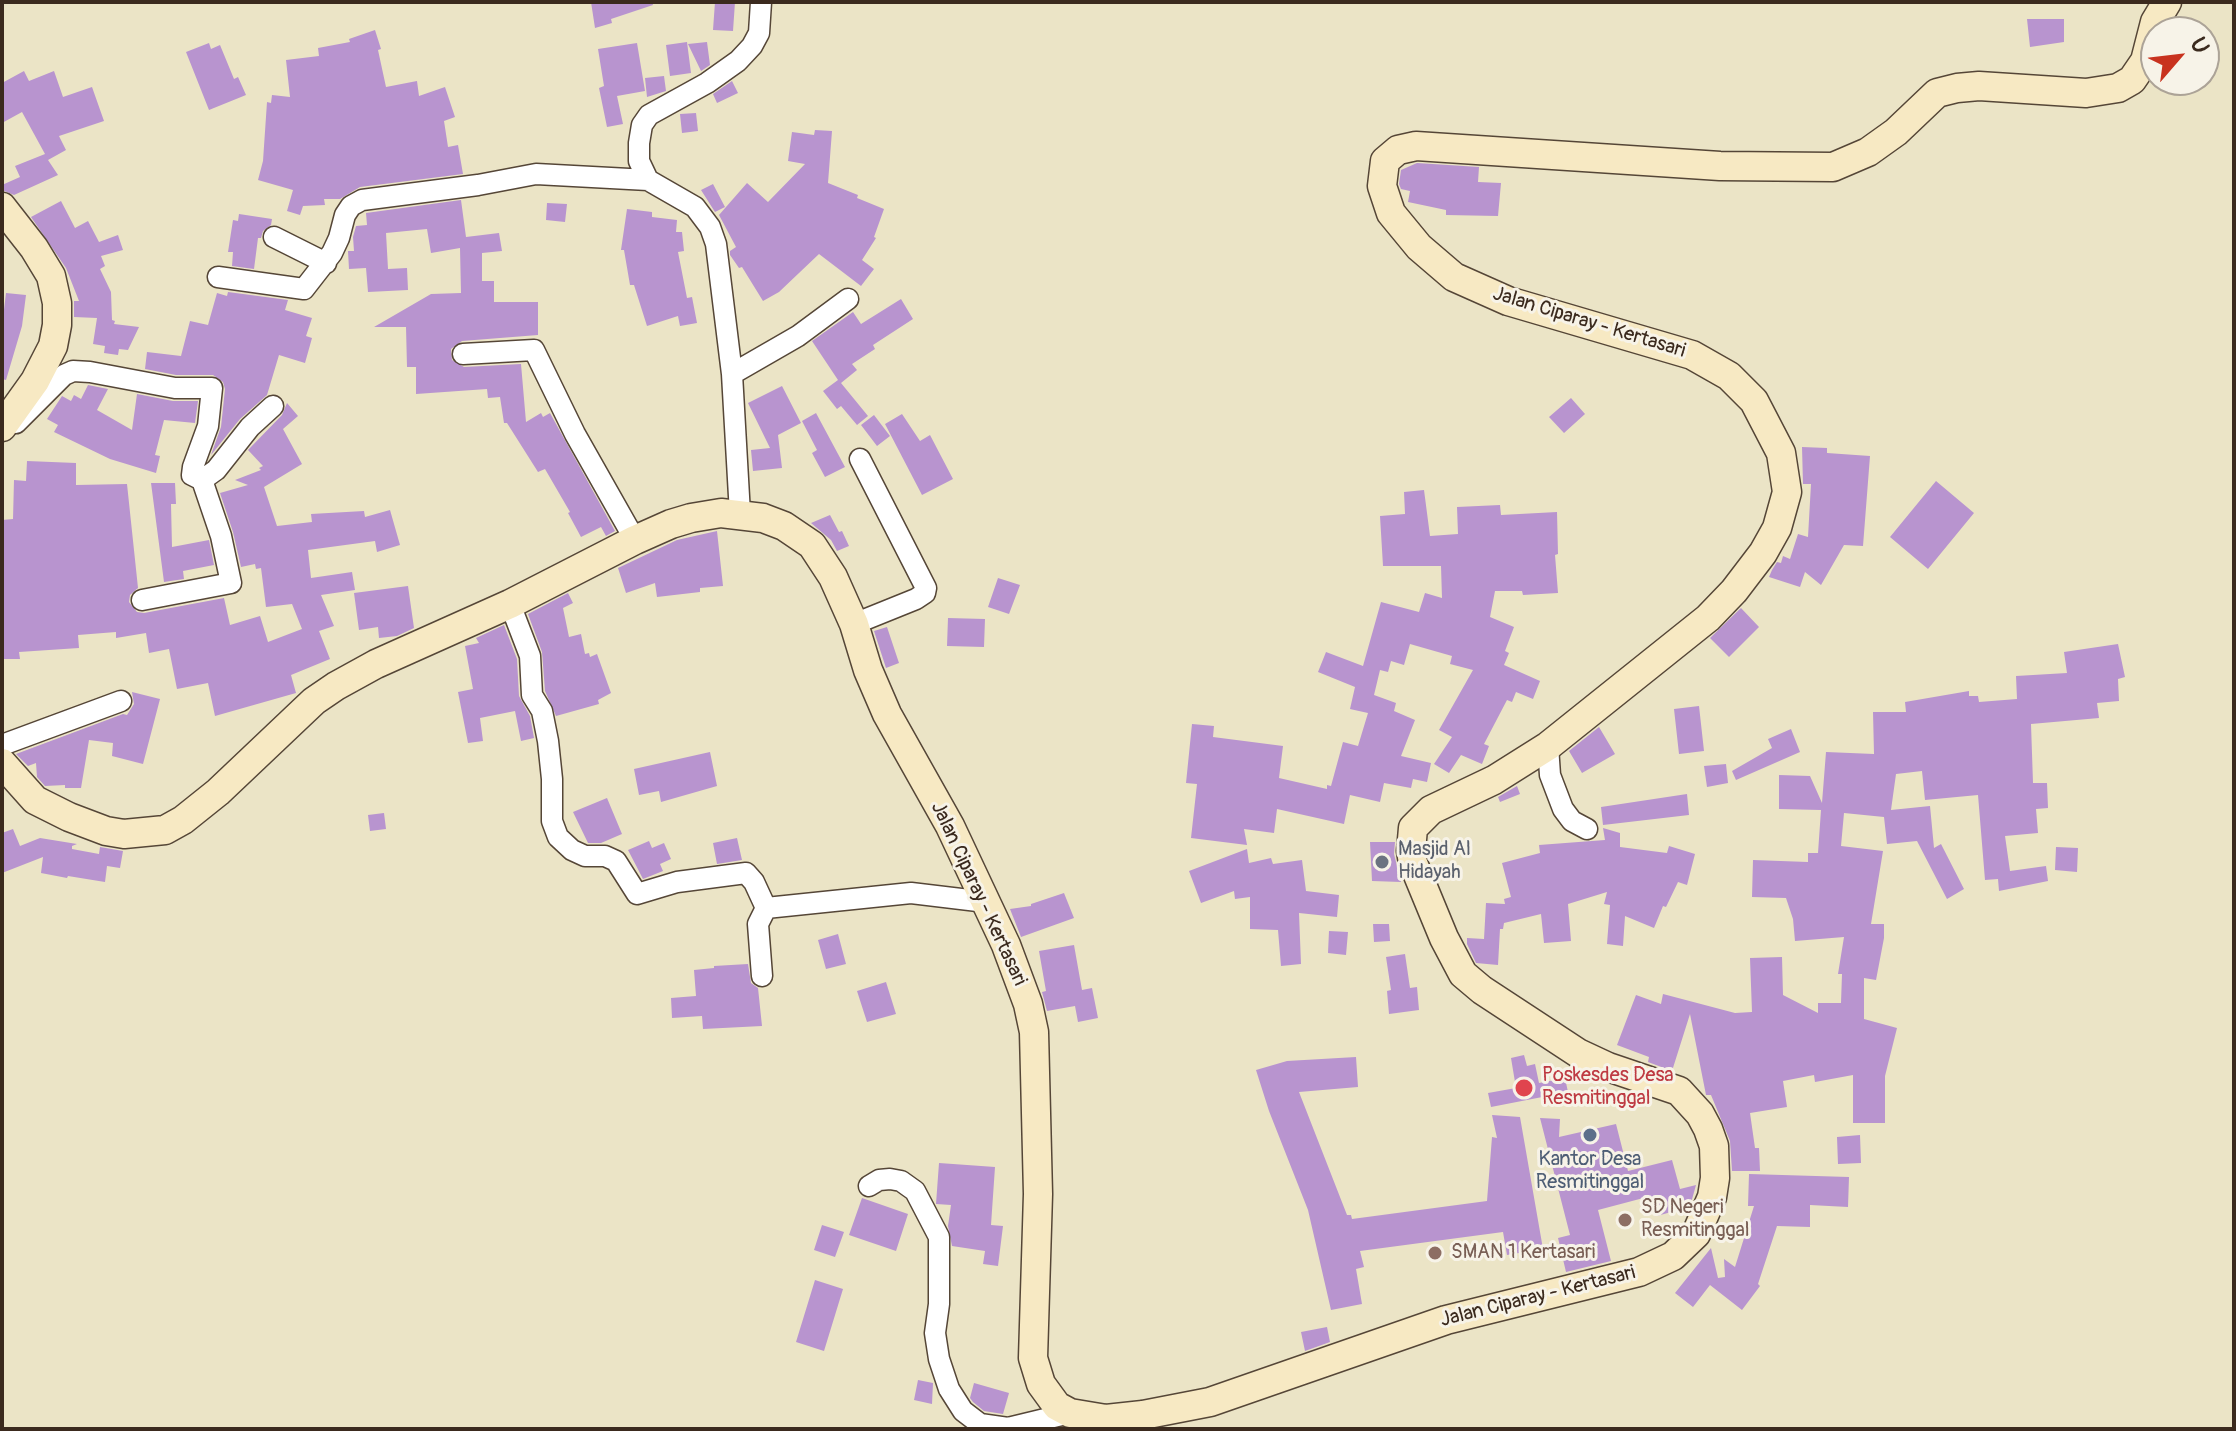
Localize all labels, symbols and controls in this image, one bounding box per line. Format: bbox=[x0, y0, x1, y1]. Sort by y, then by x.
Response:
north arrow bbox=[2140, 16, 2220, 96]
text: U bbox=[2184, 33, 2215, 59]
street label: Jalan Ciparay - Kertasari bbox=[1490, 282, 1688, 364]
street label: Jalan Ciparay - Kertasari bbox=[925, 798, 1031, 990]
place label: Masjid Al Hidayah bbox=[1398, 838, 1471, 885]
marker: Masjid Al Hidayah bbox=[1373, 853, 1391, 871]
place label: Poskesdes Desa Resmitinggal bbox=[1542, 1064, 1674, 1111]
marker: Poskesdes Desa Resmitinggal bbox=[1513, 1077, 1535, 1099]
marker: Kantor Desa Resmitinggal bbox=[1581, 1126, 1599, 1144]
place label: Kantor Desa Resmitinggal bbox=[1536, 1148, 1644, 1195]
place label: SD Negeri Resmitinggal bbox=[1641, 1196, 1750, 1243]
marker: SD Negeri Resmitinggal bbox=[1616, 1211, 1634, 1229]
place label: SMAN 1 Kertasari bbox=[1451, 1241, 1595, 1265]
marker: SMAN 1 Kertasari bbox=[1426, 1244, 1444, 1262]
street label: Jalan Ciparay - Kertasari bbox=[1438, 1261, 1638, 1333]

